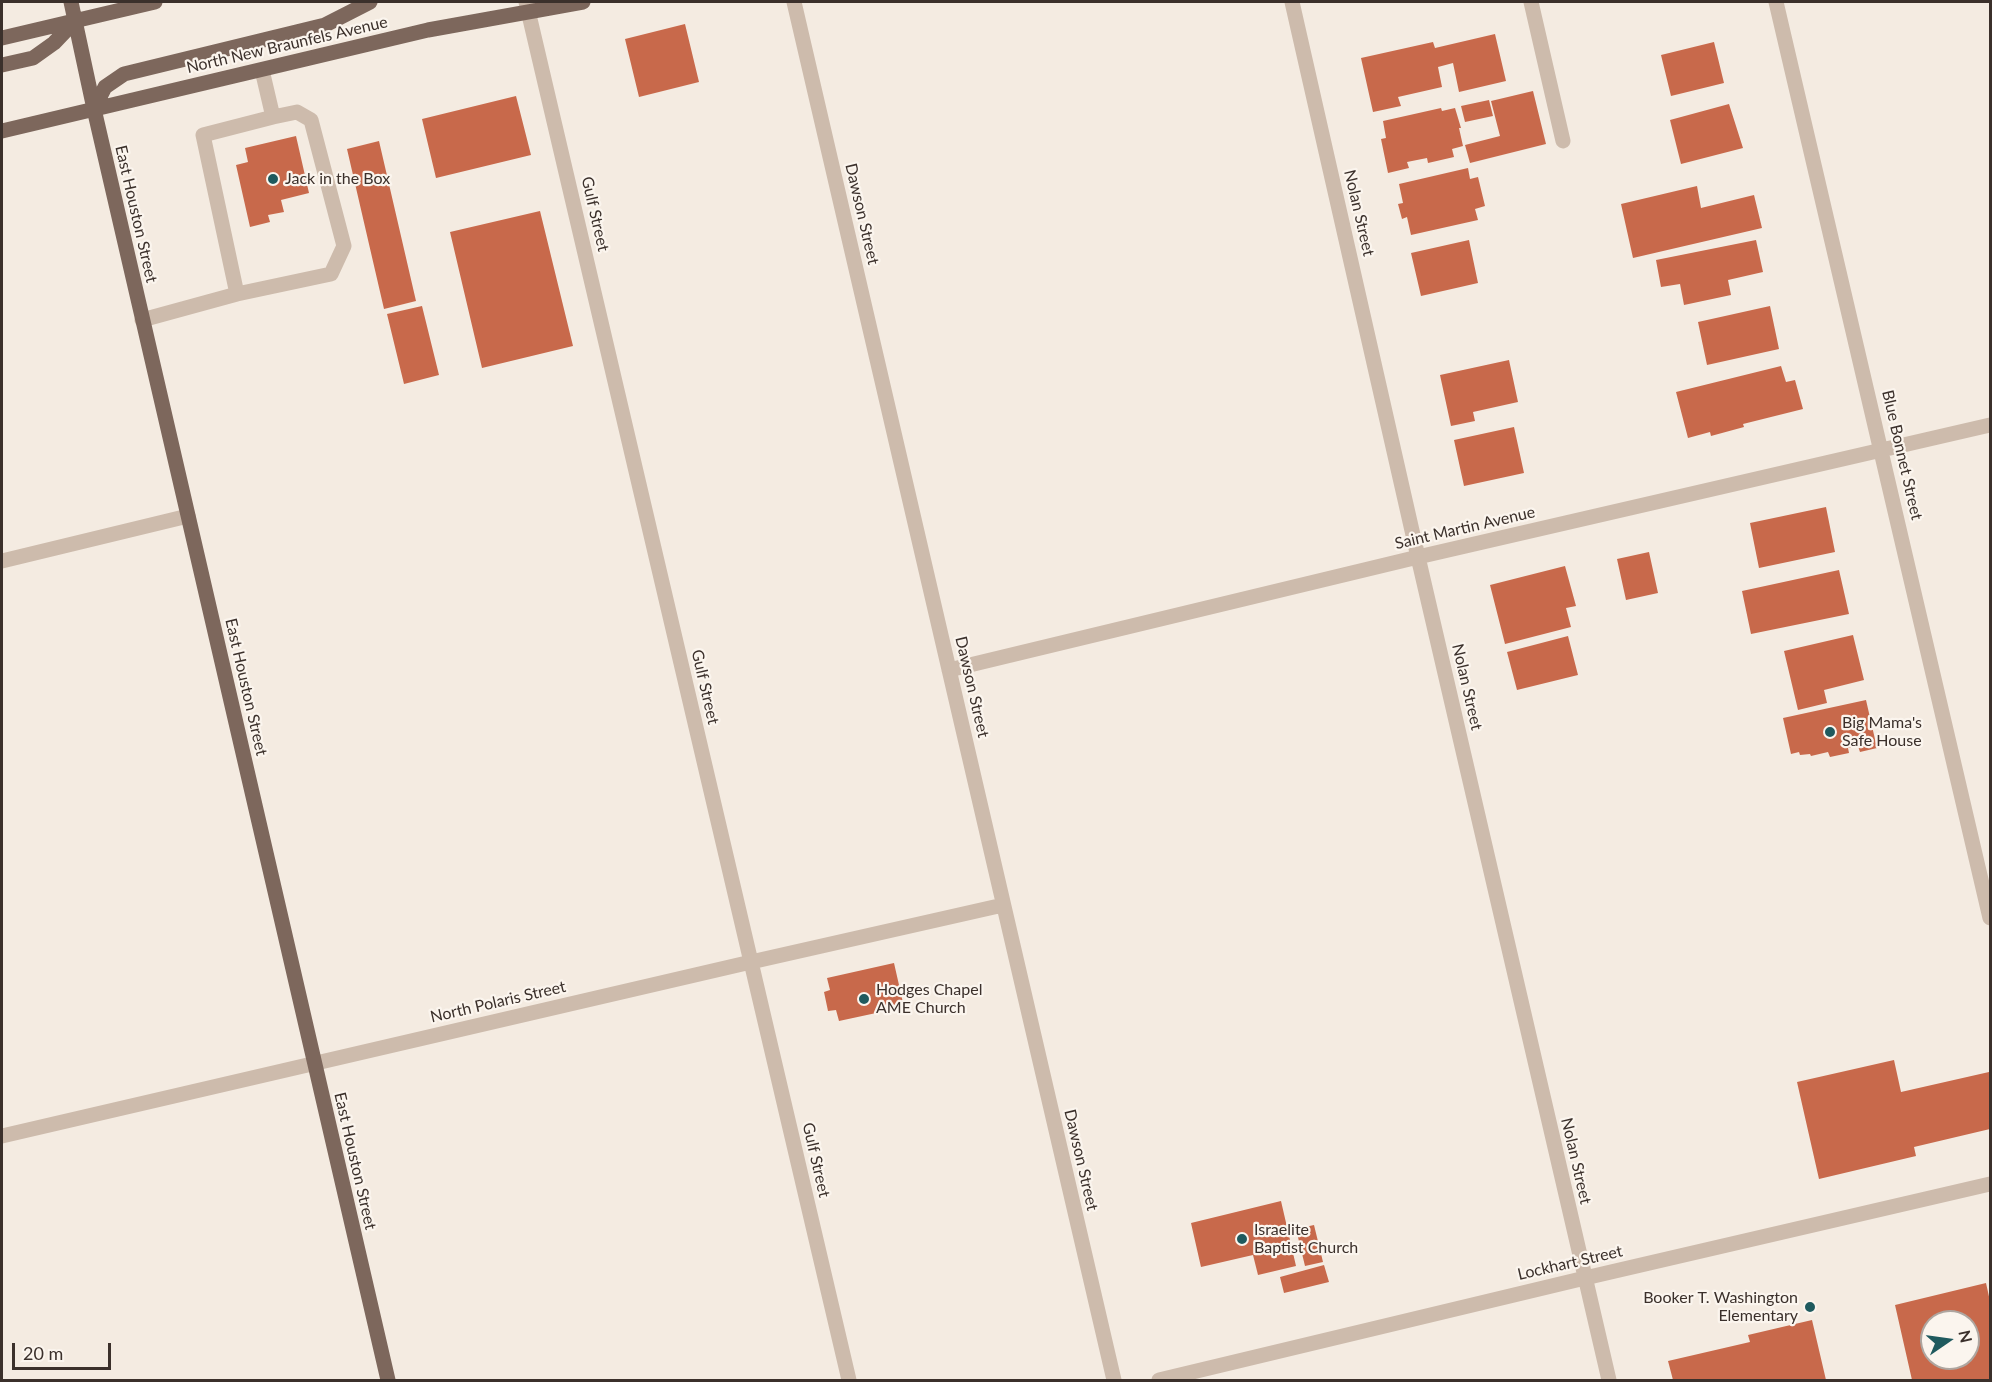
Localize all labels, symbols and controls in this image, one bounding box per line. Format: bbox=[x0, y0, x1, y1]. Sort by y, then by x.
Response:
street label: North New Braunfels Avenue bbox=[185, 13, 389, 77]
street label: East Houston Street bbox=[111, 143, 161, 285]
street label: Dawson Street bbox=[841, 161, 883, 267]
street label: Nolan Street bbox=[1340, 168, 1378, 258]
place label: Jack in the Box bbox=[285, 169, 390, 189]
marker: Jack in the Box bbox=[266, 172, 280, 186]
street label: Gulf Street bbox=[577, 175, 613, 253]
street label: Blue Bonnet Street bbox=[1878, 388, 1926, 522]
street label: Saint Martin Avenue bbox=[1393, 503, 1537, 553]
street label: East Houston Street bbox=[221, 616, 271, 758]
street label: Dawson Street bbox=[951, 634, 993, 740]
street label: Nolan Street bbox=[1448, 642, 1486, 732]
street label: Gulf Street bbox=[687, 648, 723, 726]
place label: Big Mama's Safe House bbox=[1842, 713, 1922, 751]
marker: Big Mama's Safe House bbox=[1823, 725, 1837, 739]
street label: North Polaris Street bbox=[428, 977, 568, 1027]
place label: Hodges Chapel AME Church bbox=[876, 980, 982, 1018]
marker: Hodges Chapel AME Church bbox=[857, 992, 871, 1006]
street label: East Houston Street bbox=[330, 1090, 380, 1232]
street label: Dawson Street bbox=[1060, 1107, 1102, 1213]
street label: Nolan Street bbox=[1557, 1116, 1595, 1206]
street label: Gulf Street bbox=[798, 1121, 834, 1199]
place label: Israelite Baptist Church bbox=[1254, 1220, 1358, 1258]
marker: Israelite Baptist Church bbox=[1235, 1232, 1249, 1246]
street label: Lockhart Street bbox=[1516, 1242, 1624, 1284]
place label: Booker T. Washington Elementary bbox=[1643, 1288, 1798, 1326]
marker: Booker T. Washington Elementary bbox=[1803, 1300, 1817, 1314]
north arrow bbox=[1920, 1310, 1980, 1370]
text: N bbox=[1955, 1328, 1977, 1344]
scale bar bbox=[15, 1331, 114, 1369]
text: 20 m bbox=[23, 1342, 63, 1364]

